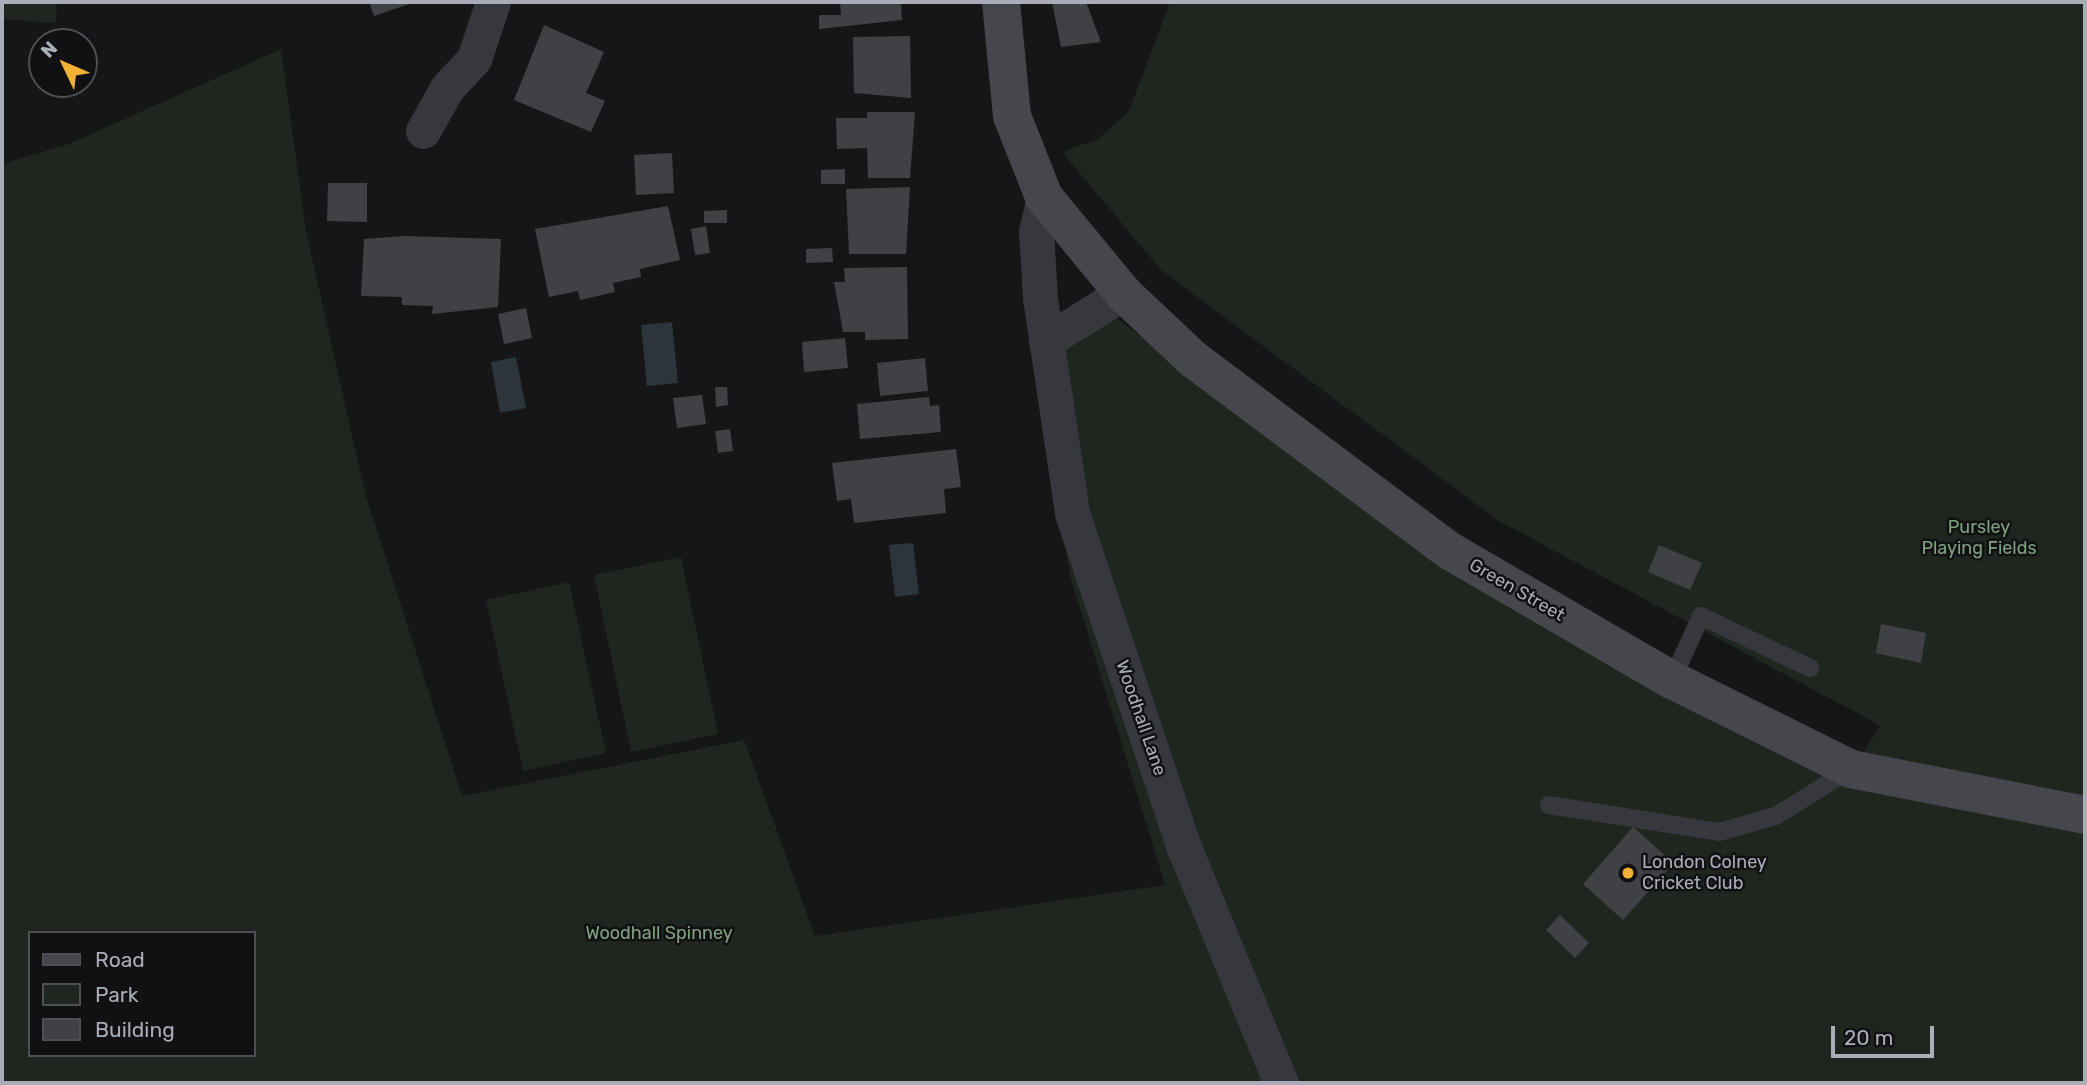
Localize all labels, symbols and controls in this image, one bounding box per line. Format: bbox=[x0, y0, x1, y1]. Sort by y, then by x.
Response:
north arrow bbox=[28, 28, 98, 98]
text: N bbox=[36, 37, 62, 62]
park label: Pursley Playing Fields bbox=[1921, 517, 2037, 560]
street label: Green Street bbox=[1466, 554, 1568, 626]
street label: Woodhall Lane bbox=[1111, 658, 1171, 778]
place label: London Colney Cricket Club bbox=[1642, 852, 1767, 894]
marker: London Colney Cricket Club bbox=[1620, 865, 1636, 881]
park label: Woodhall Spinney bbox=[585, 922, 733, 944]
legend bbox=[28, 931, 256, 1057]
text: Road bbox=[95, 947, 145, 972]
text: Park bbox=[95, 982, 139, 1007]
scale bar bbox=[1835, 1012, 1938, 1056]
text: Building bbox=[95, 1017, 175, 1042]
text: 20 m bbox=[1844, 1025, 1893, 1050]

